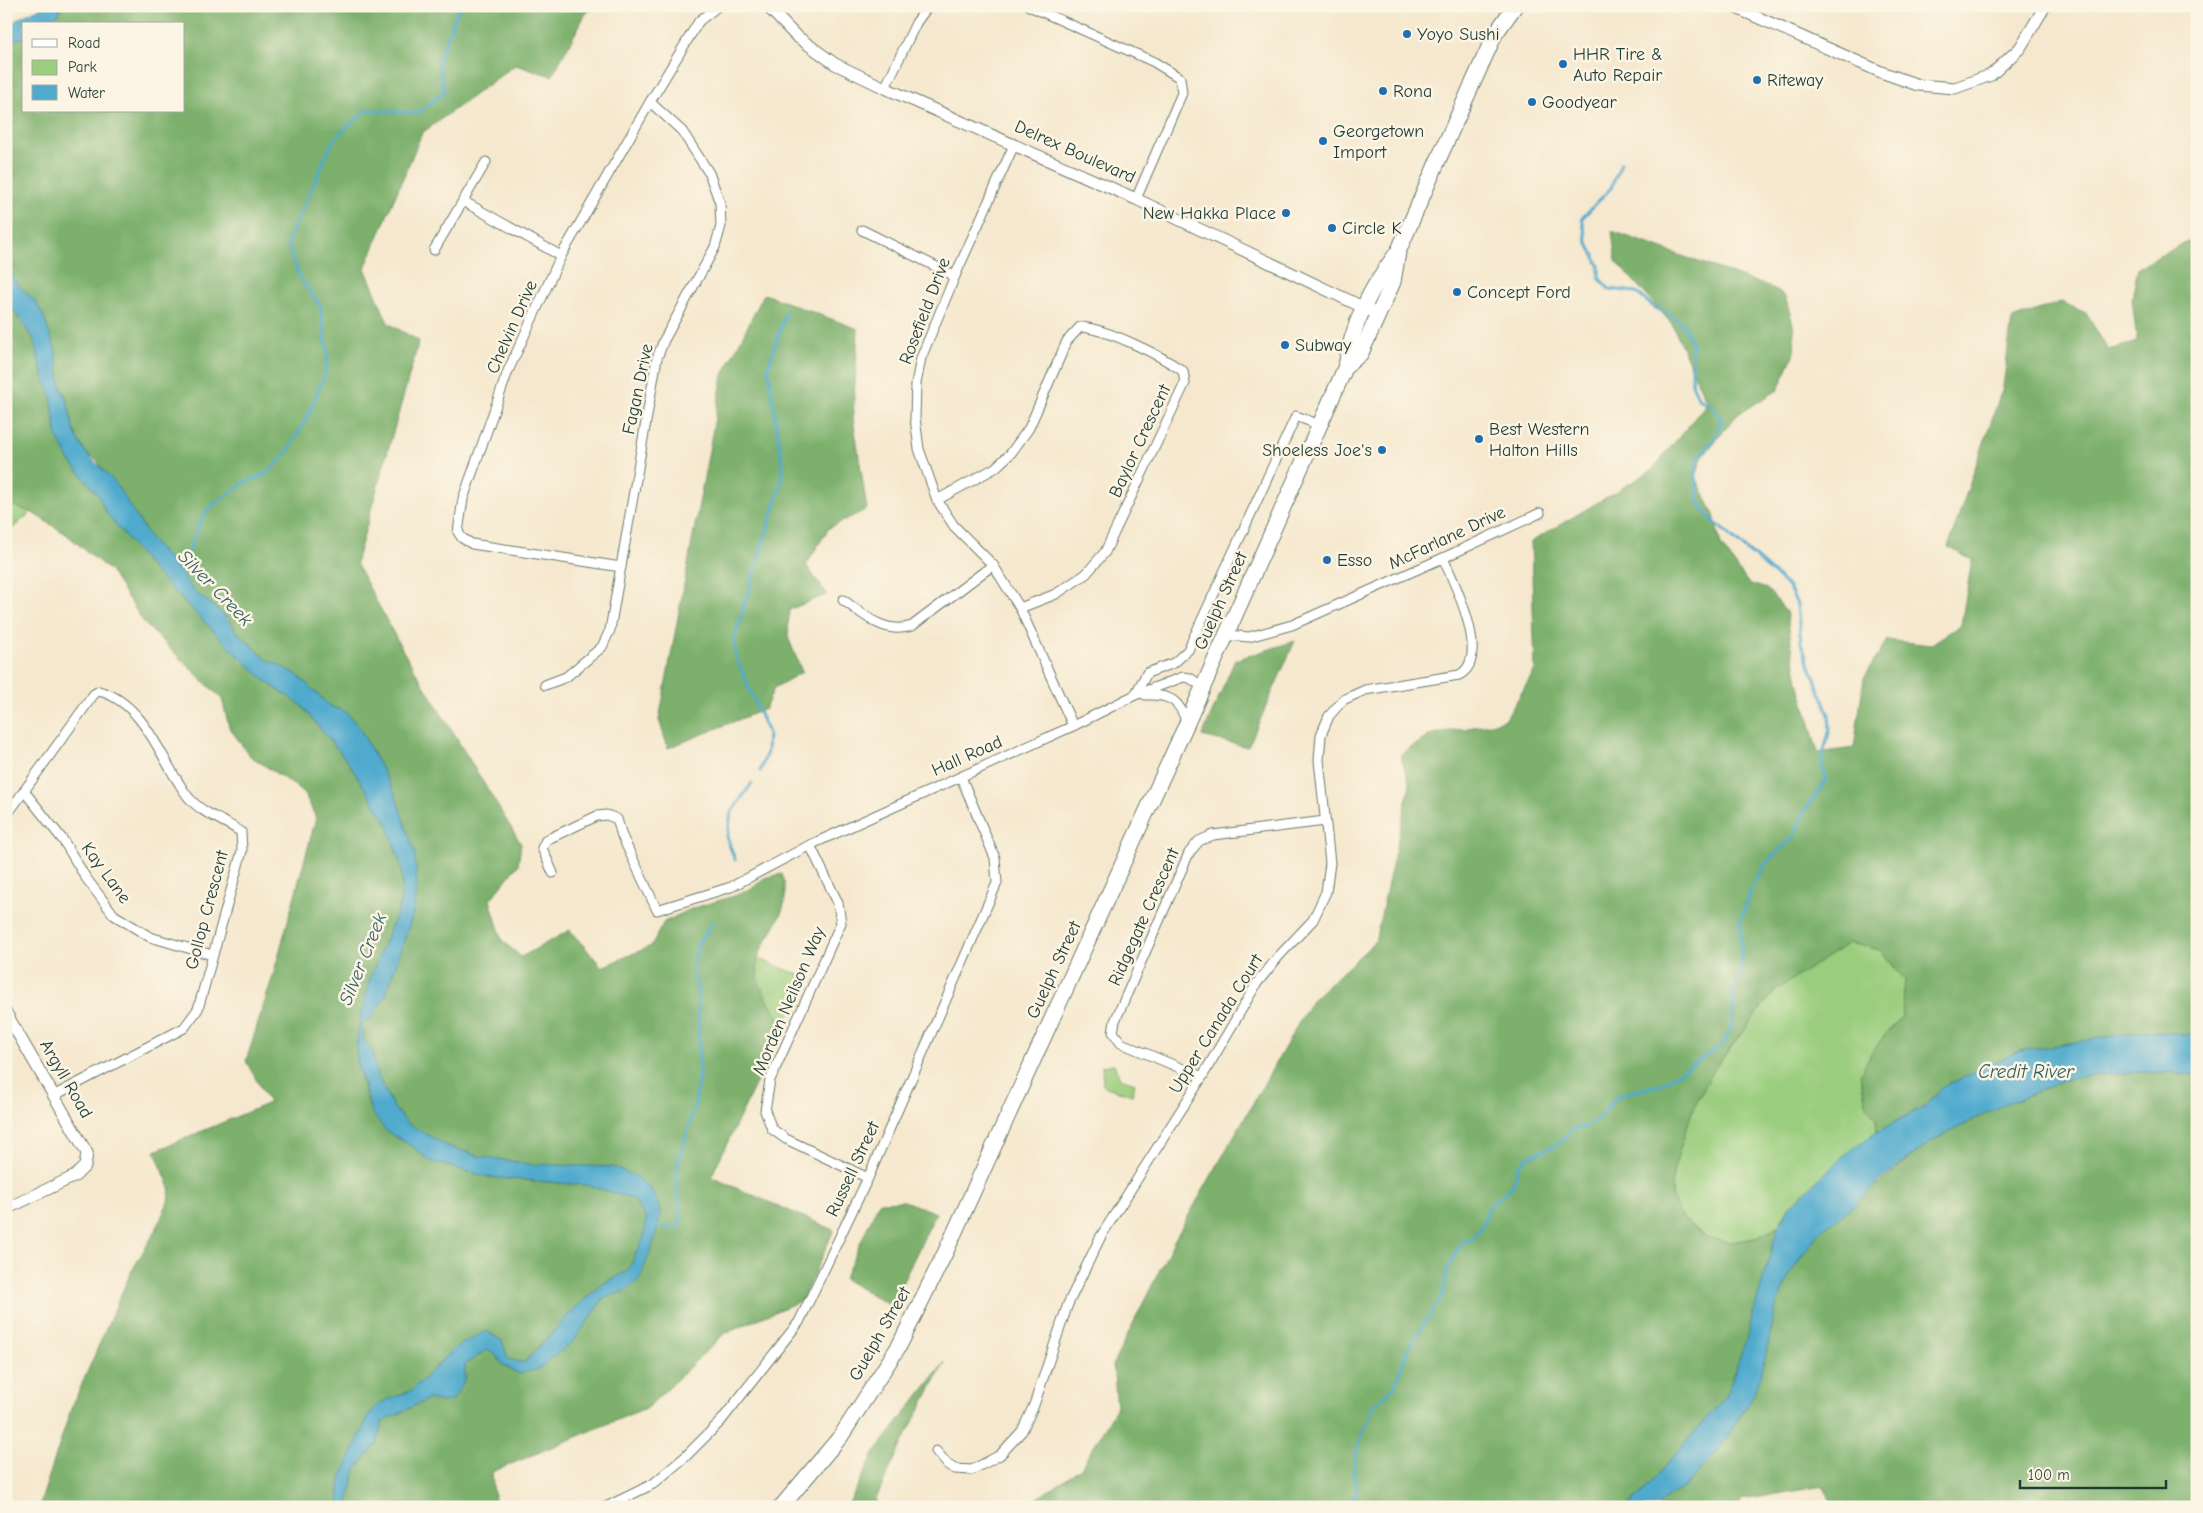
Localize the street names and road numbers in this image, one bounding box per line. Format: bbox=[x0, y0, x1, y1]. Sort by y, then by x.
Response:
street label: Delrex Boulevard bbox=[1011, 116, 1139, 188]
street label: Rosefield Drive bbox=[895, 255, 955, 367]
street label: Chelvin Drive bbox=[482, 277, 542, 377]
street label: Fagan Drive bbox=[618, 342, 658, 436]
street label: Baylor Crescent bbox=[1105, 380, 1176, 501]
street label: McFarlane Drive bbox=[1385, 502, 1509, 574]
street label: Guelph Street bbox=[1190, 548, 1252, 653]
street label: Hall Road bbox=[928, 731, 1006, 781]
street label: Kay Lane bbox=[77, 838, 135, 908]
street label: Ridgegate Crescent bbox=[1104, 844, 1184, 989]
street label: Gollop Crescent bbox=[181, 847, 233, 972]
street label: Guelph Street bbox=[1022, 917, 1086, 1022]
street label: Morden Neilson Way bbox=[748, 923, 830, 1078]
street label: Upper Canada Court bbox=[1165, 950, 1268, 1098]
street label: Argyll Road bbox=[35, 1036, 97, 1122]
street label: Russell Street bbox=[822, 1117, 885, 1220]
street label: Guelph Street bbox=[845, 1282, 916, 1385]

